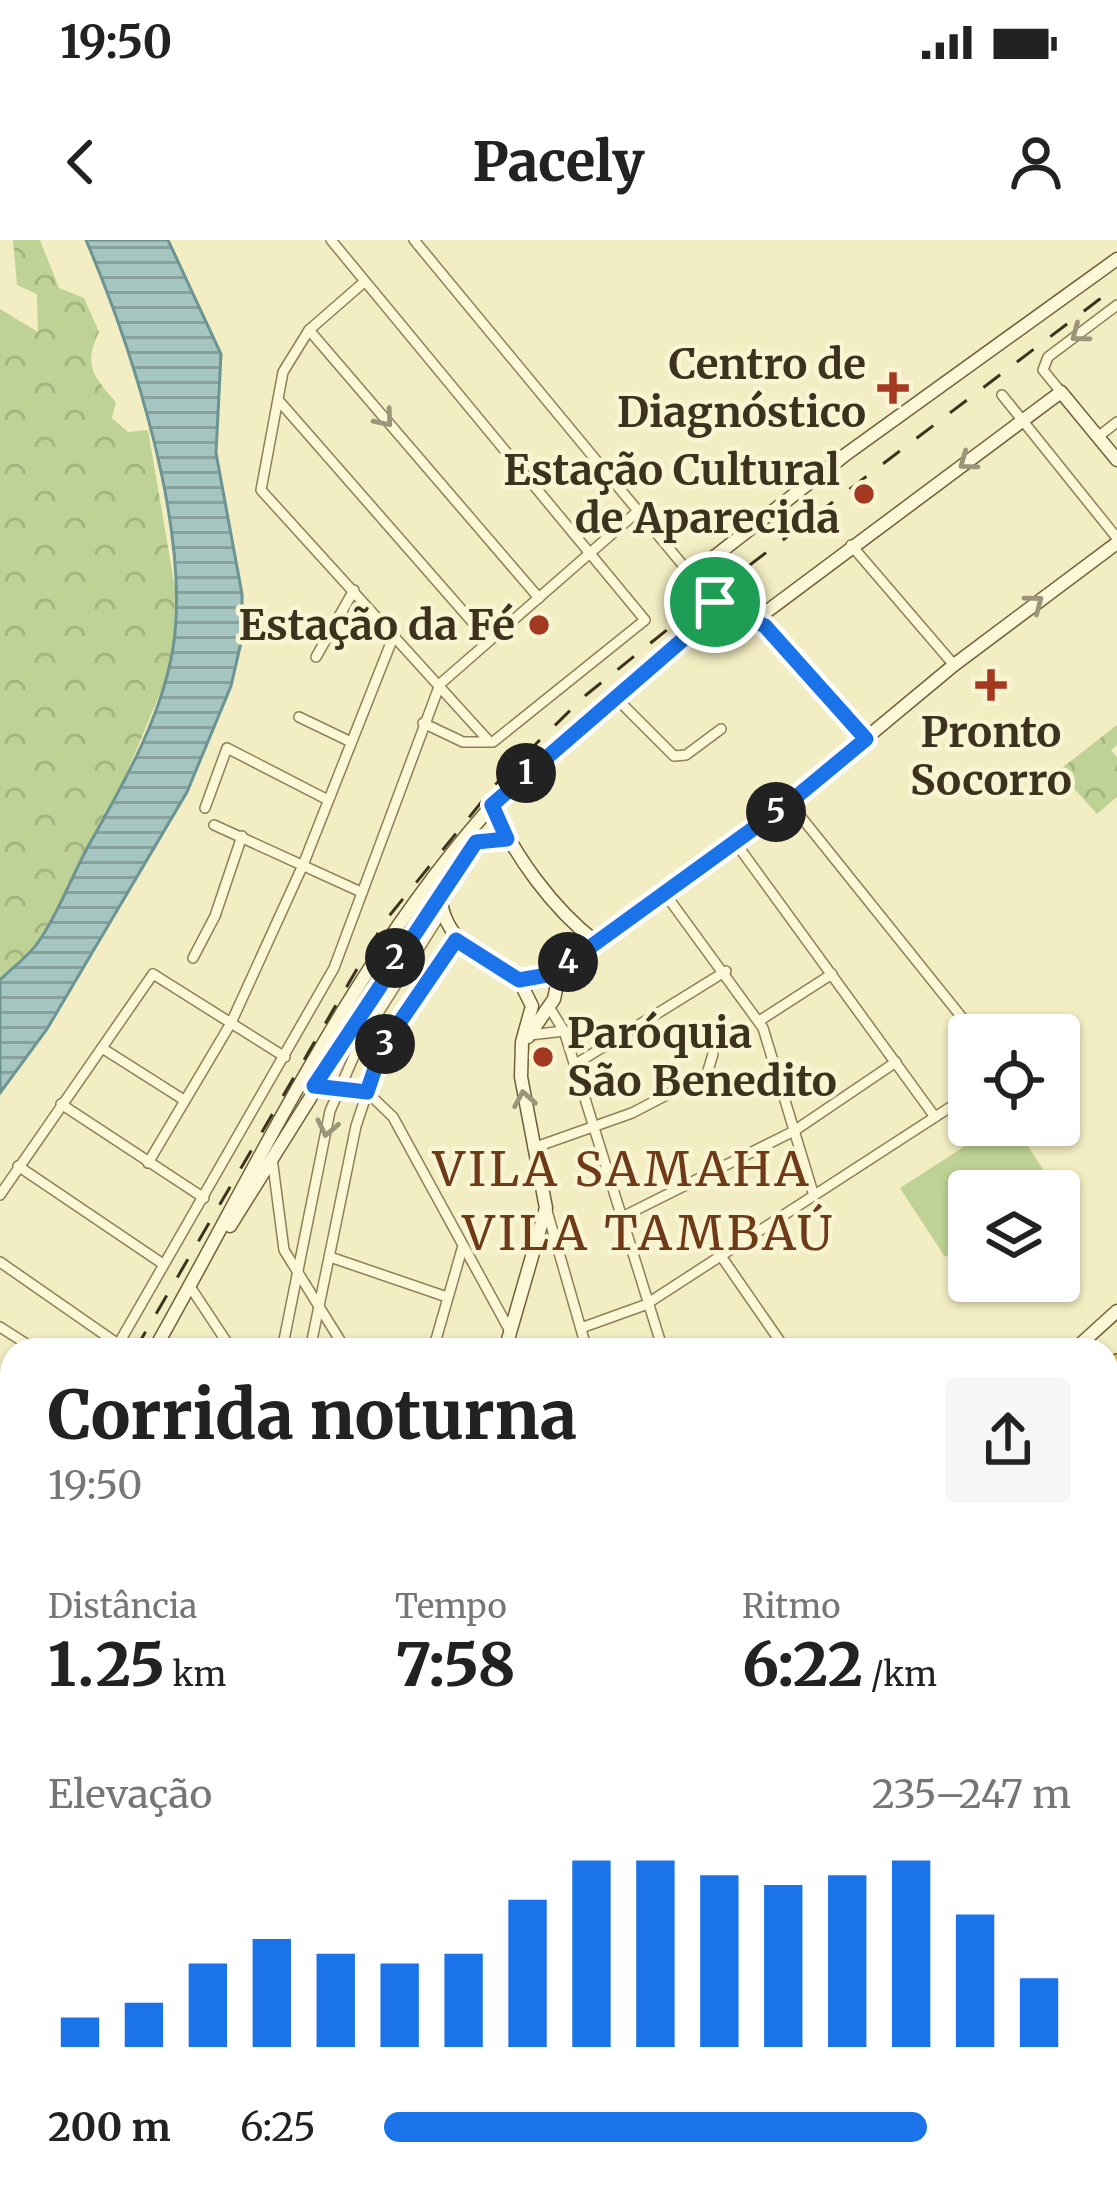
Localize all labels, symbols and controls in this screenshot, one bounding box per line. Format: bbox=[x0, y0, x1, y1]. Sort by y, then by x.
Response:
text: 19:50 bbox=[60, 14, 172, 70]
text: Pacely bbox=[473, 128, 644, 196]
icon: back bbox=[48, 129, 114, 195]
icon: person bbox=[1003, 129, 1069, 195]
one-way arrow bbox=[1071, 319, 1092, 341]
place label: Centro de Diagnóstico bbox=[617, 338, 866, 438]
marker: Centro de Diagnóstico bbox=[877, 372, 909, 404]
one-way arrow bbox=[371, 405, 393, 427]
place label: Estação Cultural de Aparecida bbox=[503, 444, 840, 544]
one-way arrow bbox=[959, 447, 980, 469]
marker: Estação Cultural de Aparecida bbox=[851, 481, 877, 507]
pin bbox=[664, 551, 766, 653]
icon: arrive bbox=[682, 569, 748, 635]
one-way arrow bbox=[1021, 596, 1043, 617]
place label: Estação da Fé bbox=[238, 599, 515, 651]
marker: Estação da Fé bbox=[526, 612, 552, 638]
marker: Pronto Socorro bbox=[975, 669, 1007, 701]
place label: Pronto Socorro bbox=[910, 706, 1072, 806]
pin: 1 bbox=[496, 743, 556, 803]
text: 1 bbox=[518, 752, 534, 793]
pin: 5 bbox=[746, 782, 806, 842]
text: 5 bbox=[766, 791, 786, 832]
pin: 2 bbox=[365, 928, 425, 988]
pin: 4 bbox=[538, 932, 598, 992]
text: 2 bbox=[385, 937, 405, 978]
text: 4 bbox=[558, 941, 578, 982]
place label: Paróquia São Benedito bbox=[567, 1007, 837, 1107]
pin: 3 bbox=[355, 1014, 415, 1074]
map controls bbox=[948, 1014, 1080, 1302]
button: locate bbox=[948, 1014, 1080, 1146]
text: 3 bbox=[376, 1023, 394, 1064]
marker: Paróquia São Benedito bbox=[530, 1044, 556, 1070]
one-way arrow bbox=[513, 1089, 538, 1109]
one-way arrow bbox=[315, 1117, 340, 1137]
district label: VILA SAMAHA bbox=[432, 1139, 811, 1199]
button: layers bbox=[948, 1170, 1080, 1302]
district label: VILA TAMBAÚ bbox=[462, 1203, 835, 1263]
text: Corrida noturna bbox=[48, 1374, 577, 1457]
button: share bbox=[945, 1377, 1071, 1503]
text: 19:50 bbox=[48, 1461, 142, 1510]
text: Distância bbox=[48, 1586, 197, 1627]
text: Tempo bbox=[395, 1586, 507, 1627]
text: Ritmo bbox=[742, 1586, 840, 1627]
text: 1.25 bbox=[48, 1627, 165, 1702]
text: 7:58 bbox=[395, 1627, 516, 1702]
text: 6:22 bbox=[742, 1627, 863, 1702]
text: km bbox=[165, 1654, 226, 1695]
text: /km bbox=[863, 1654, 937, 1695]
text: Elevação bbox=[48, 1770, 212, 1819]
text: 235–247 m bbox=[872, 1770, 1071, 1819]
text: 200 m bbox=[48, 2103, 171, 2152]
text: 6:25 bbox=[240, 2103, 316, 2152]

